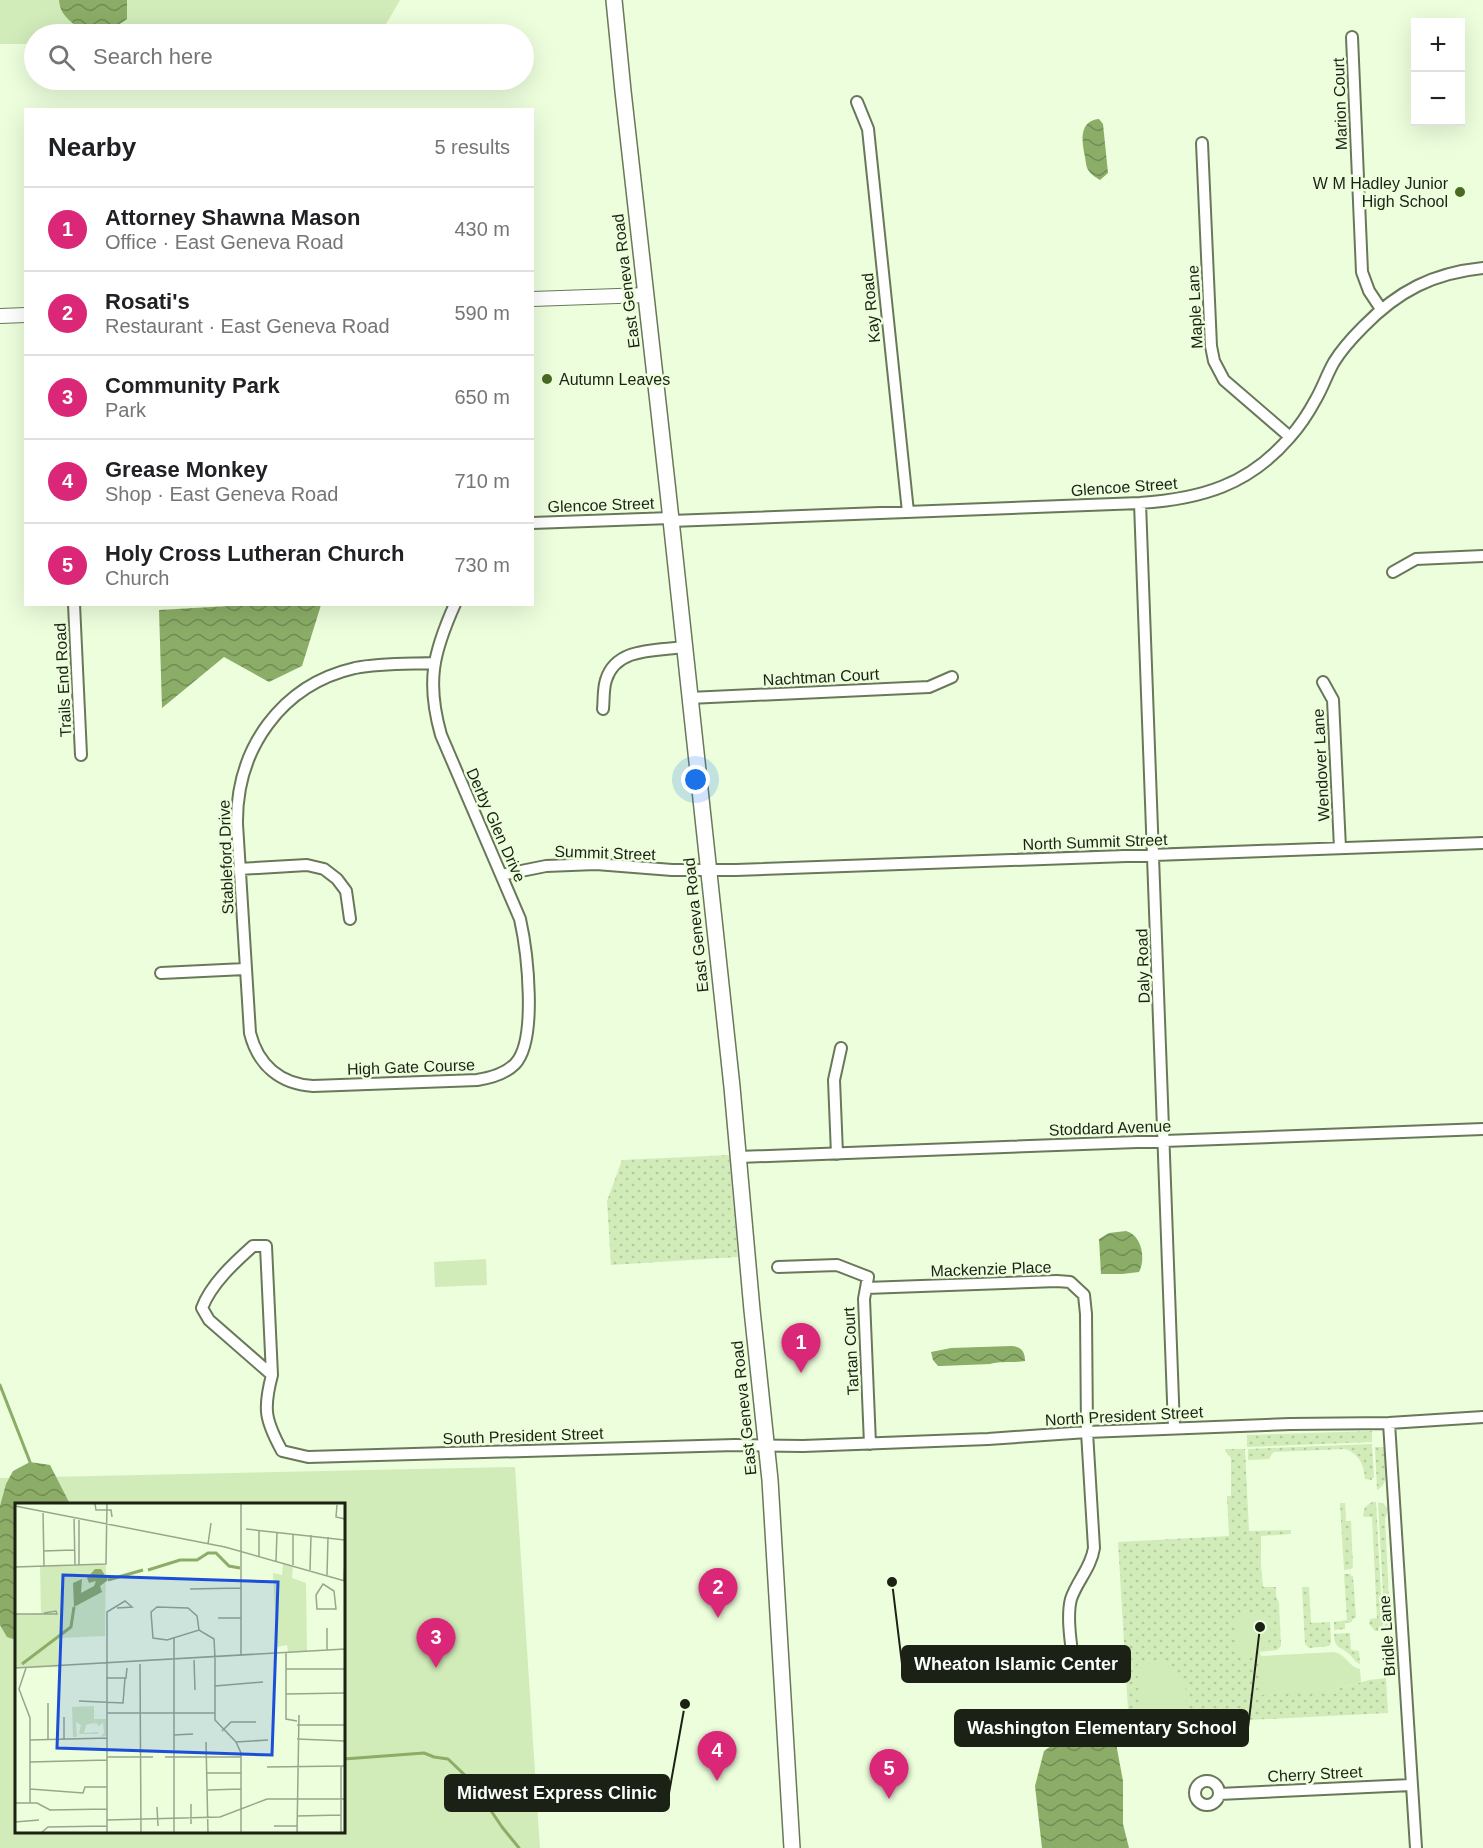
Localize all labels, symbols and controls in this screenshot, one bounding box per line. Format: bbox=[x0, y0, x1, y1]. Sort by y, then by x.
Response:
map controls bbox=[1411, 18, 1465, 126]
button: + bbox=[1411, 18, 1465, 72]
search box bbox=[24, 24, 534, 90]
icon: search bbox=[45, 41, 78, 74]
text: Search here bbox=[93, 44, 213, 69]
street label: Marion Court bbox=[1330, 57, 1350, 151]
button: − bbox=[1411, 72, 1465, 126]
text: Nearby bbox=[48, 132, 136, 162]
text: 5 results bbox=[434, 136, 510, 158]
place label: W M Hadley Junior High School bbox=[1313, 175, 1449, 210]
marker: W M Hadley Junior High School bbox=[1453, 185, 1467, 199]
text: Attorney Shawna Mason bbox=[105, 205, 360, 230]
street label: East Geneva Road bbox=[609, 213, 643, 349]
text: 1 bbox=[62, 218, 73, 240]
text: 430 m bbox=[454, 218, 510, 240]
text: Office · East Geneva Road bbox=[105, 231, 344, 253]
street label: Maple Lane bbox=[1184, 265, 1206, 349]
street label: Kay Road bbox=[859, 272, 883, 344]
text: Rosati's bbox=[105, 289, 190, 314]
text: 2 bbox=[62, 302, 73, 324]
text: 590 m bbox=[454, 302, 510, 324]
text: Restaurant · East Geneva Road bbox=[105, 315, 390, 337]
place label: Autumn Leaves bbox=[559, 371, 670, 388]
marker: Autumn Leaves bbox=[540, 372, 554, 386]
text: Community Park bbox=[105, 373, 280, 398]
text: 3 bbox=[62, 386, 73, 408]
text: 650 m bbox=[454, 386, 510, 408]
text: Park bbox=[105, 399, 146, 421]
text: Grease Monkey bbox=[105, 457, 268, 482]
text: 4 bbox=[62, 470, 73, 492]
text: 710 m bbox=[454, 470, 510, 492]
street label: Glencoe Street bbox=[1070, 475, 1178, 499]
text: Shop · East Geneva Road bbox=[105, 483, 338, 505]
street label: Glencoe Street bbox=[547, 495, 655, 515]
text: Holy Cross Lutheran Church bbox=[105, 541, 404, 566]
text: 5 bbox=[62, 554, 73, 576]
text: 730 m bbox=[454, 554, 510, 576]
text: Church bbox=[105, 567, 169, 589]
street label: Trails End Road bbox=[52, 623, 74, 737]
street label: Nachtman Court bbox=[762, 665, 880, 689]
street label: Wendover Lane bbox=[1310, 708, 1332, 822]
street label: Derby Glen Drive bbox=[463, 765, 529, 885]
your location bbox=[681, 765, 710, 794]
street label: Stableford Drive bbox=[215, 799, 236, 915]
street label: North Summit Street bbox=[1022, 831, 1168, 853]
street label: Summit Street bbox=[554, 843, 656, 863]
street label: East Geneva Road bbox=[680, 857, 712, 993]
street label: Daly Road bbox=[1133, 928, 1153, 1004]
street label: High Gate Course bbox=[347, 1056, 475, 1078]
street label: Stoddard Avenue bbox=[1048, 1117, 1172, 1139]
street label: Mackenzie Place bbox=[930, 1258, 1052, 1280]
street label: Tartan Court bbox=[840, 1306, 862, 1395]
pin: 1 bbox=[782, 1324, 820, 1373]
street label: East Geneva Road bbox=[728, 1340, 760, 1476]
street label: North President Street bbox=[1045, 1403, 1204, 1429]
street label: South President Street bbox=[442, 1425, 604, 1447]
inset map bbox=[15, 1503, 345, 1833]
pin: 2 bbox=[698, 1568, 738, 1618]
street label: Bridle Lane bbox=[1376, 1595, 1398, 1677]
pin: 3 bbox=[416, 1618, 456, 1668]
callout: Wheaton Islamic Center bbox=[902, 1646, 1130, 1682]
text: Wheaton Islamic Center bbox=[914, 1654, 1118, 1674]
callout: Washington Elementary School bbox=[955, 1710, 1248, 1746]
text: Washington Elementary School bbox=[967, 1718, 1237, 1738]
pin: 4 bbox=[698, 1732, 736, 1781]
pin: 5 bbox=[870, 1750, 908, 1799]
street label: Cherry Street bbox=[1267, 1763, 1364, 1785]
callout: Midwest Express Clinic bbox=[445, 1775, 669, 1811]
text: Midwest Express Clinic bbox=[457, 1783, 657, 1803]

